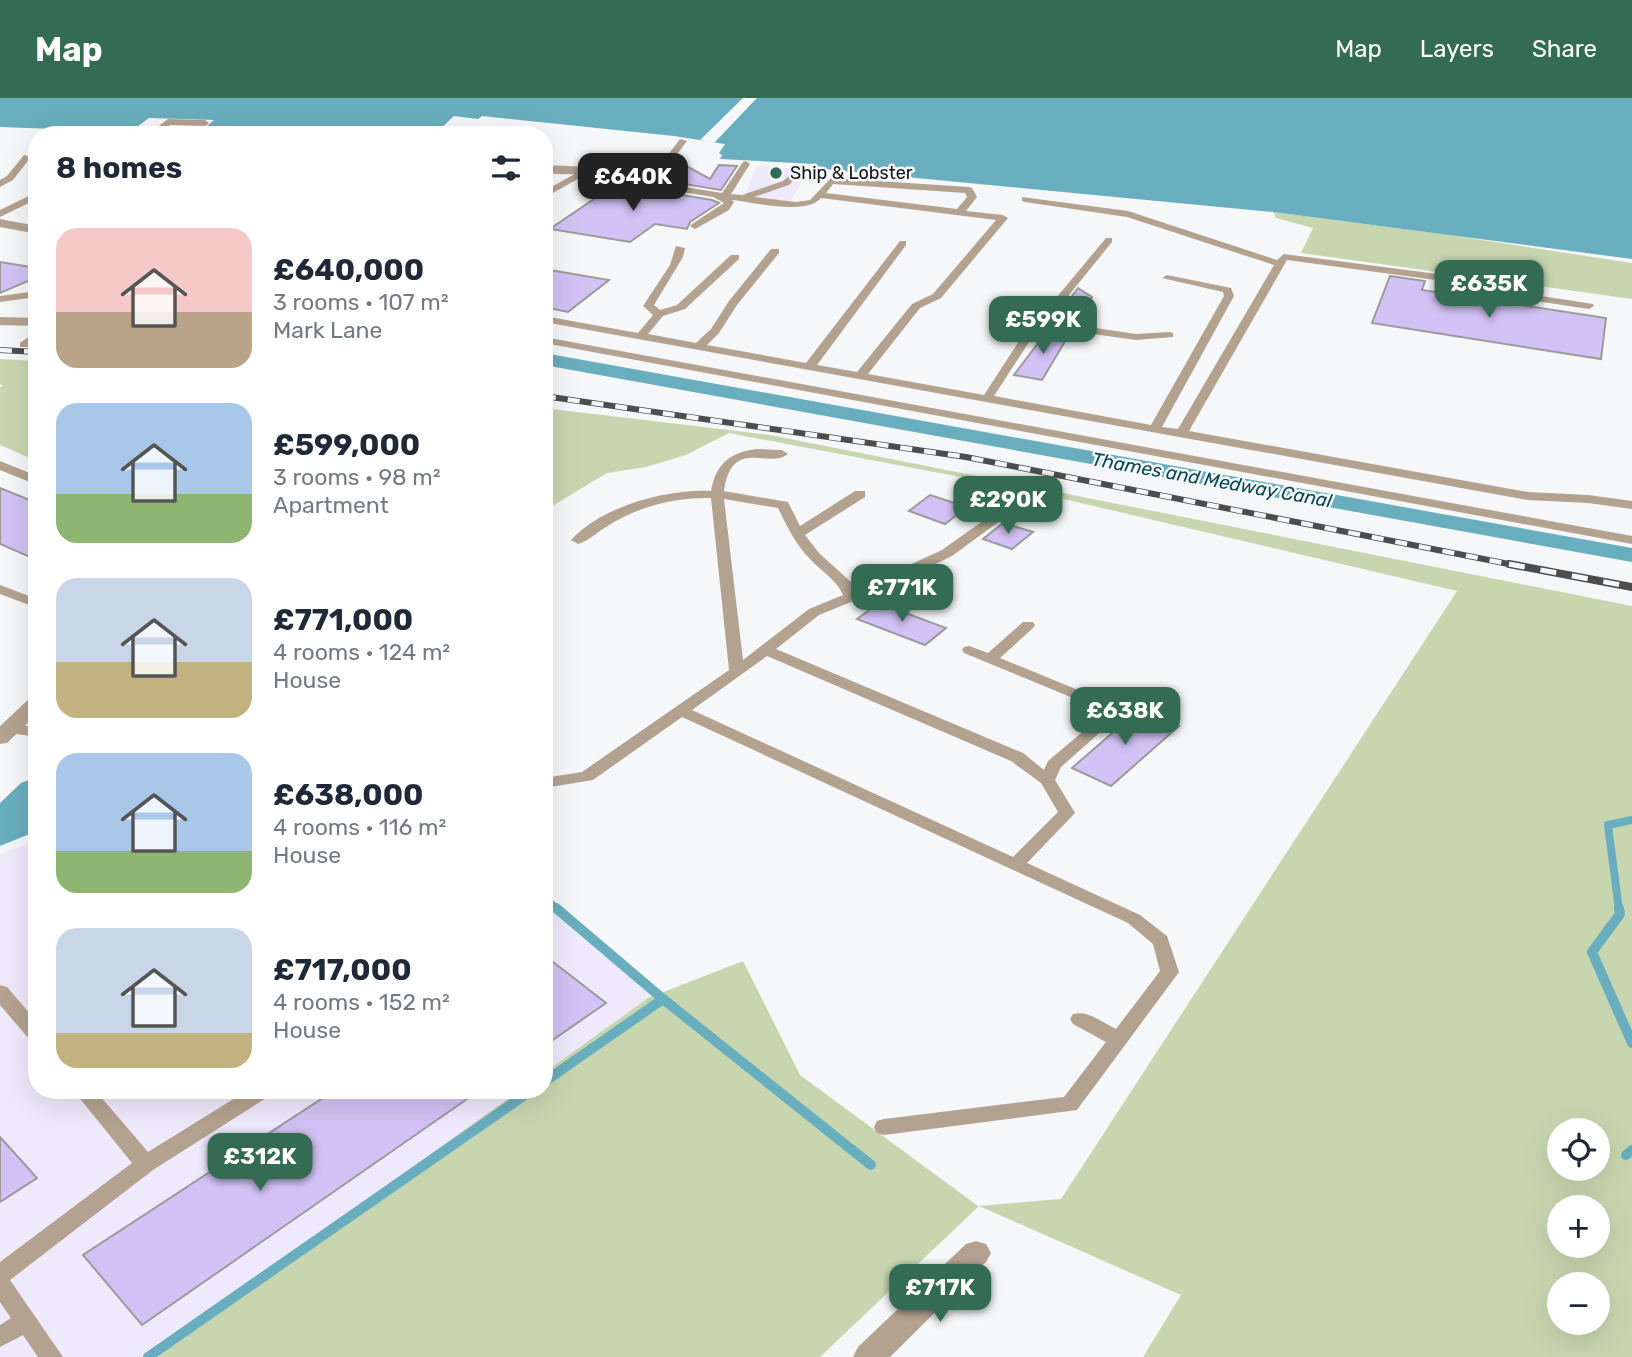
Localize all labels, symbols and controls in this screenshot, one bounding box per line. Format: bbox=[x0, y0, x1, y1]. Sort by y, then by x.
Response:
text: Map bbox=[35, 30, 103, 69]
text: Map bbox=[1335, 35, 1382, 63]
text: Layers bbox=[1420, 35, 1494, 63]
text: Share bbox=[1532, 35, 1597, 63]
icon: filters bbox=[487, 149, 525, 187]
text: 8 homes bbox=[56, 150, 182, 186]
pin: £640K bbox=[584, 153, 682, 213]
text: £640K bbox=[594, 162, 672, 190]
place label: Ship & Lobster bbox=[790, 162, 913, 184]
marker: Ship & Lobster bbox=[768, 165, 784, 181]
text: £640,000 bbox=[273, 252, 424, 288]
icon: home bbox=[112, 256, 196, 340]
pin: £635K bbox=[1440, 260, 1538, 320]
text: £635K bbox=[1451, 269, 1527, 297]
text: 3 rooms · 107 m² bbox=[273, 288, 449, 316]
pin: £599K bbox=[994, 296, 1092, 356]
text: £599K bbox=[1005, 305, 1081, 333]
text: Mark Lane bbox=[273, 316, 382, 344]
text: £599,000 bbox=[273, 427, 420, 463]
icon: home bbox=[112, 431, 196, 515]
water label: Thames and Medway Canal bbox=[1090, 448, 1334, 513]
text: 3 rooms · 98 m² bbox=[273, 463, 441, 491]
pin: £290K bbox=[959, 476, 1057, 536]
text: £290K bbox=[969, 485, 1047, 513]
text: Apartment bbox=[273, 491, 389, 519]
pin: £771K bbox=[853, 564, 951, 624]
text: £771K bbox=[867, 573, 937, 601]
text: £771,000 bbox=[273, 602, 413, 638]
icon: home bbox=[112, 606, 196, 690]
text: 4 rooms · 124 m² bbox=[273, 638, 450, 666]
text: House bbox=[273, 666, 341, 694]
pin: £638K bbox=[1076, 688, 1174, 747]
text: £638K bbox=[1086, 696, 1164, 724]
text: £638,000 bbox=[273, 777, 423, 813]
icon: home bbox=[112, 781, 196, 865]
text: 4 rooms · 116 m² bbox=[273, 813, 446, 841]
text: House bbox=[273, 841, 341, 869]
text: £717,000 bbox=[273, 952, 412, 988]
icon: home bbox=[112, 956, 196, 1040]
text: 4 rooms · 152 m² bbox=[273, 988, 450, 1016]
text: House bbox=[273, 1016, 341, 1044]
map controls bbox=[1547, 1118, 1610, 1335]
button: locate bbox=[1547, 1118, 1610, 1181]
pin: £312K bbox=[211, 1134, 309, 1193]
text: £312K bbox=[223, 1142, 297, 1170]
button: + bbox=[1547, 1195, 1610, 1258]
pin: £717K bbox=[891, 1264, 989, 1324]
button: − bbox=[1547, 1272, 1610, 1335]
text: £717K bbox=[905, 1273, 975, 1301]

